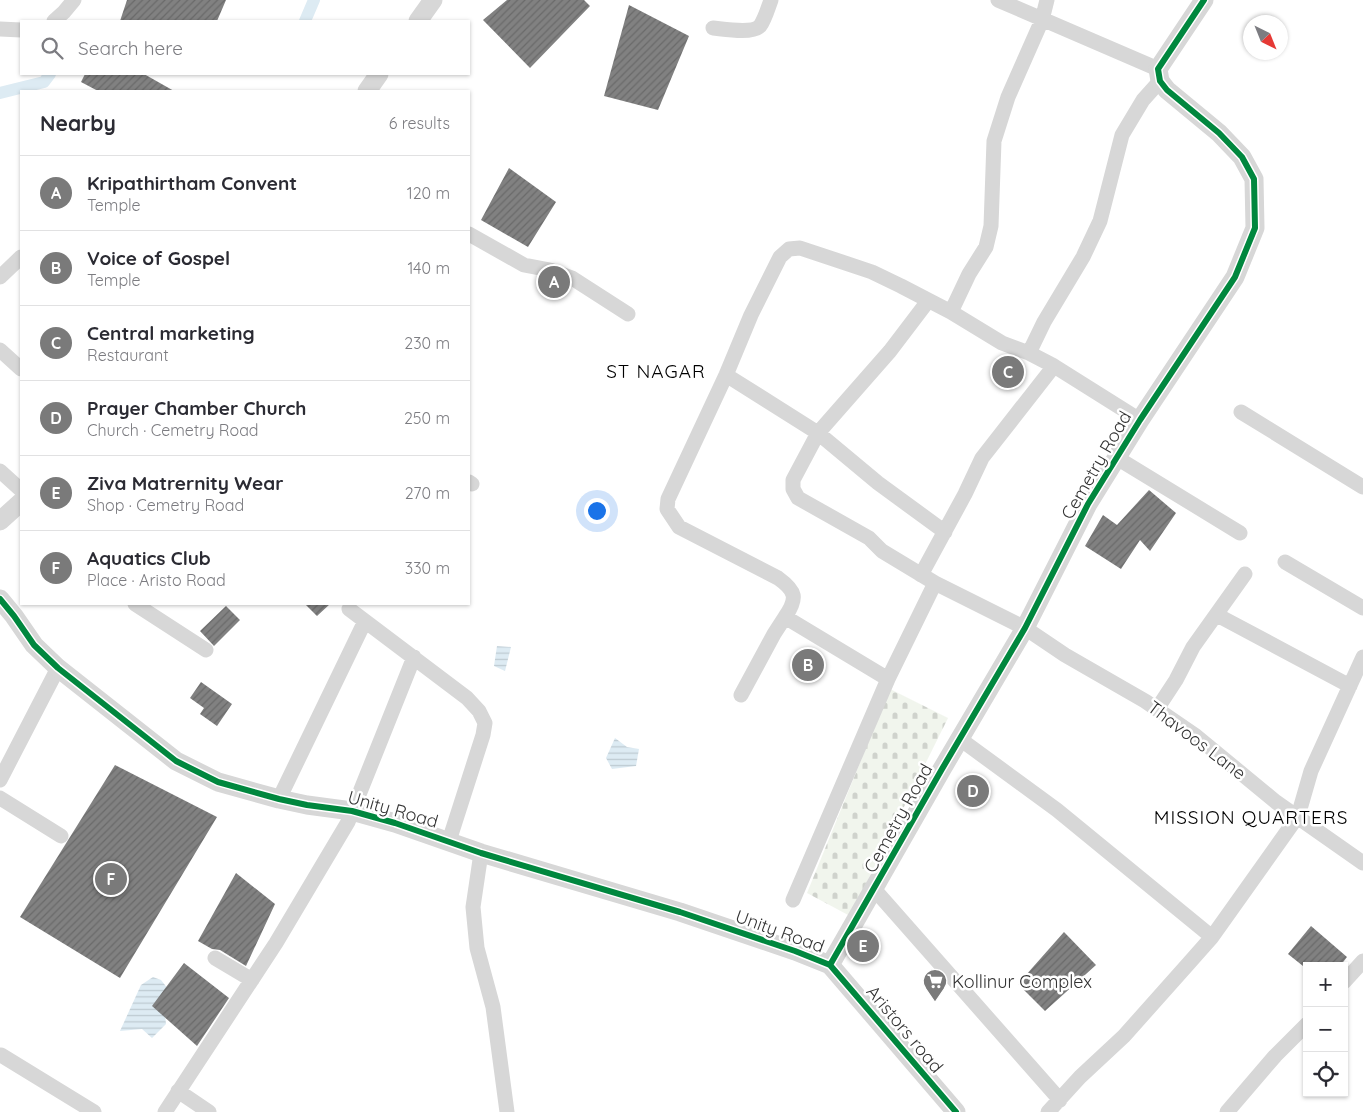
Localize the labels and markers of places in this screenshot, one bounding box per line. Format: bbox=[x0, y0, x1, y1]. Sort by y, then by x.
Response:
pin: A bbox=[538, 263, 570, 301]
pin: C bbox=[992, 353, 1024, 391]
pin: B bbox=[792, 646, 824, 684]
pin: D bbox=[957, 772, 989, 810]
pin: F bbox=[95, 860, 127, 898]
pin: E bbox=[847, 927, 879, 965]
supermarket icon: Kollinur Complex bbox=[922, 968, 948, 1002]
place label: Kollinur Complex bbox=[952, 970, 1092, 993]

